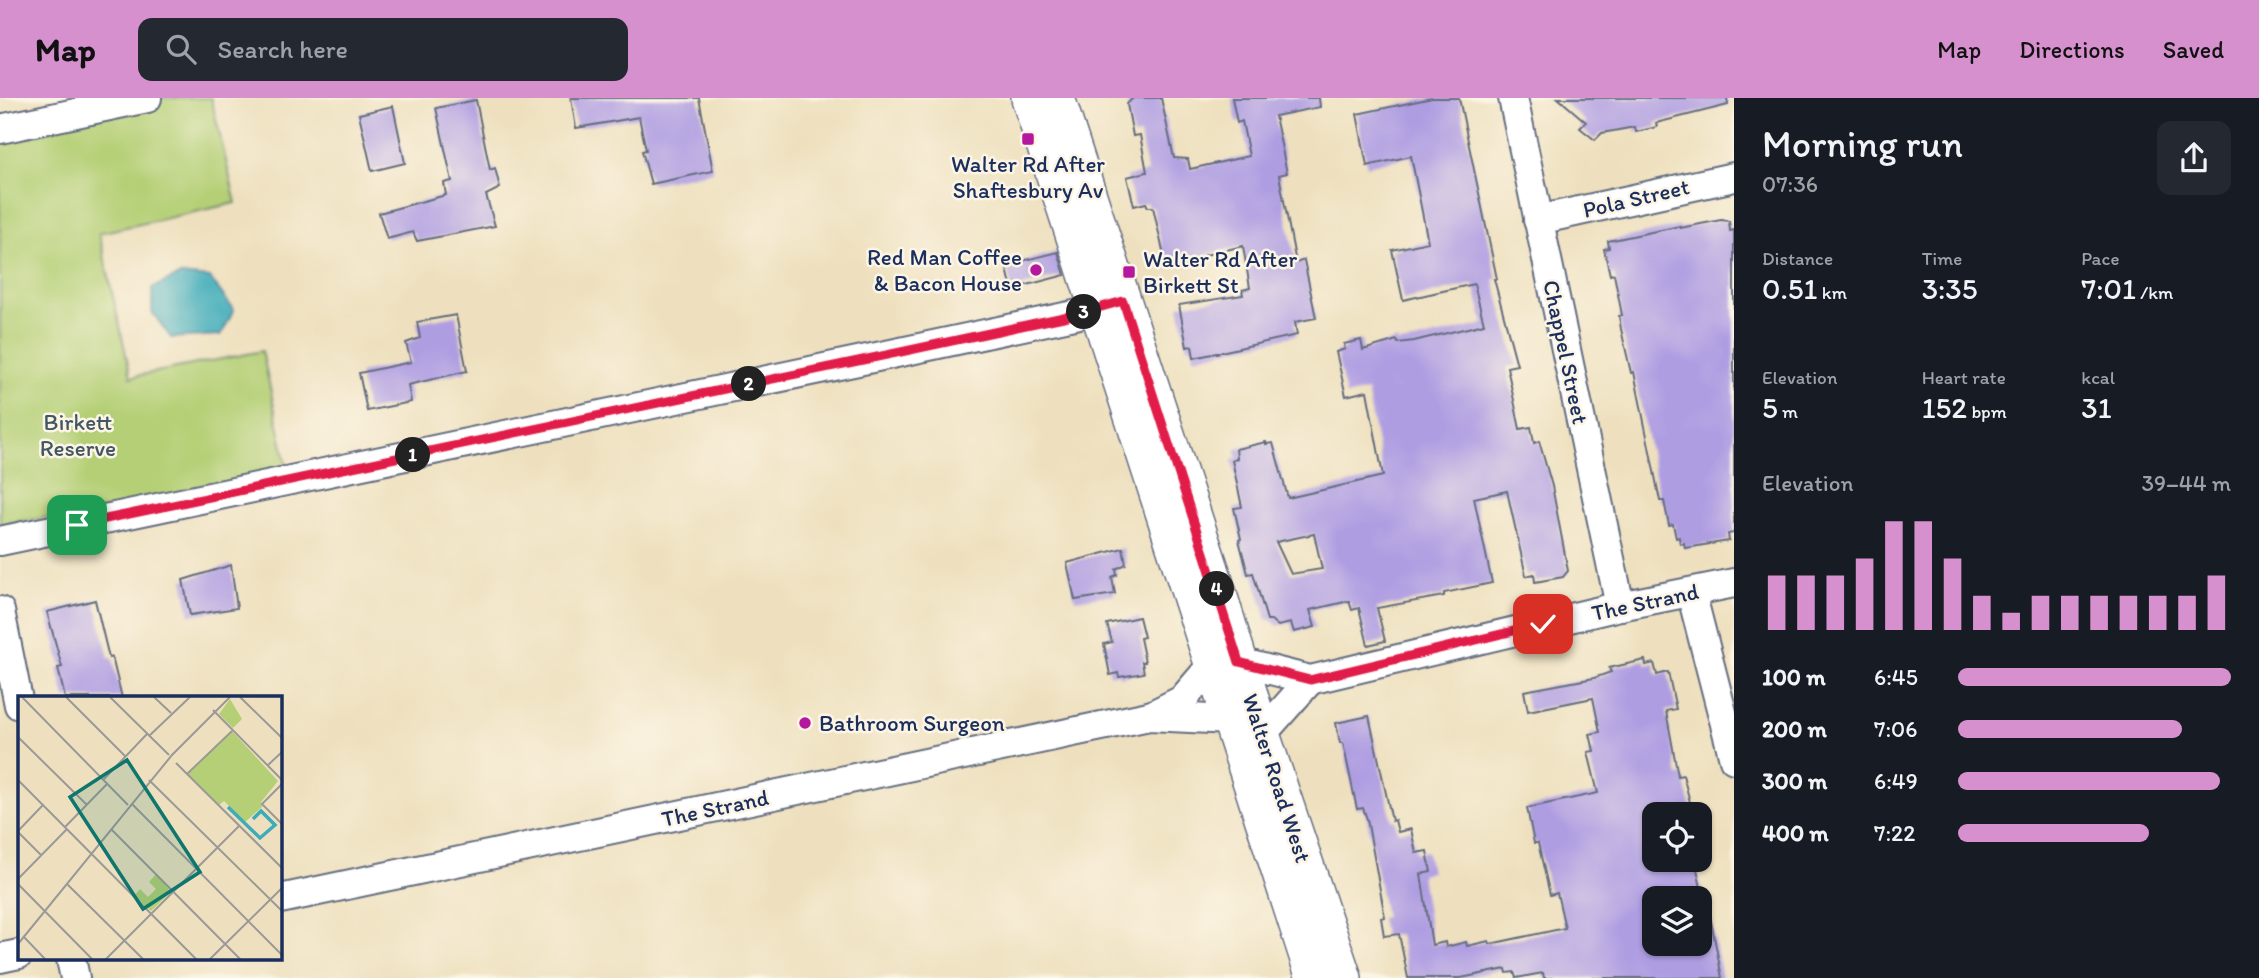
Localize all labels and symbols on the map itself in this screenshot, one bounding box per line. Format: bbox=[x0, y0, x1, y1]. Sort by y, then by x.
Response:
marker: Walter Rd After Shaftesbury Av bbox=[1020, 131, 1036, 147]
place label: Walter Rd After Shaftesbury Av bbox=[951, 150, 1105, 204]
street label: Pola Street bbox=[1580, 172, 1692, 224]
place label: Red Man Coffee & Bacon House bbox=[867, 243, 1022, 297]
place label: Walter Rd After Birkett St bbox=[1143, 245, 1297, 299]
marker: Red Man Coffee & Bacon House bbox=[1028, 262, 1044, 278]
marker: Walter Rd After Birkett St bbox=[1121, 264, 1137, 280]
street label: Chappel Street bbox=[1537, 277, 1595, 427]
pin: 3 bbox=[1066, 294, 1102, 330]
pin: 2 bbox=[732, 366, 766, 402]
park label: Birkett Reserve bbox=[40, 408, 116, 462]
pin: 1 bbox=[396, 438, 430, 472]
pin bbox=[47, 495, 107, 555]
pin: 4 bbox=[1200, 572, 1234, 606]
street label: The Strand bbox=[1589, 577, 1701, 627]
pin bbox=[1513, 594, 1573, 654]
street label: Walter Road West bbox=[1236, 690, 1318, 866]
inset map bbox=[18, 696, 282, 960]
place label: Bathroom Surgeon bbox=[819, 709, 1005, 737]
marker: Bathroom Surgeon bbox=[797, 715, 813, 731]
street label: The Strand bbox=[659, 783, 771, 833]

